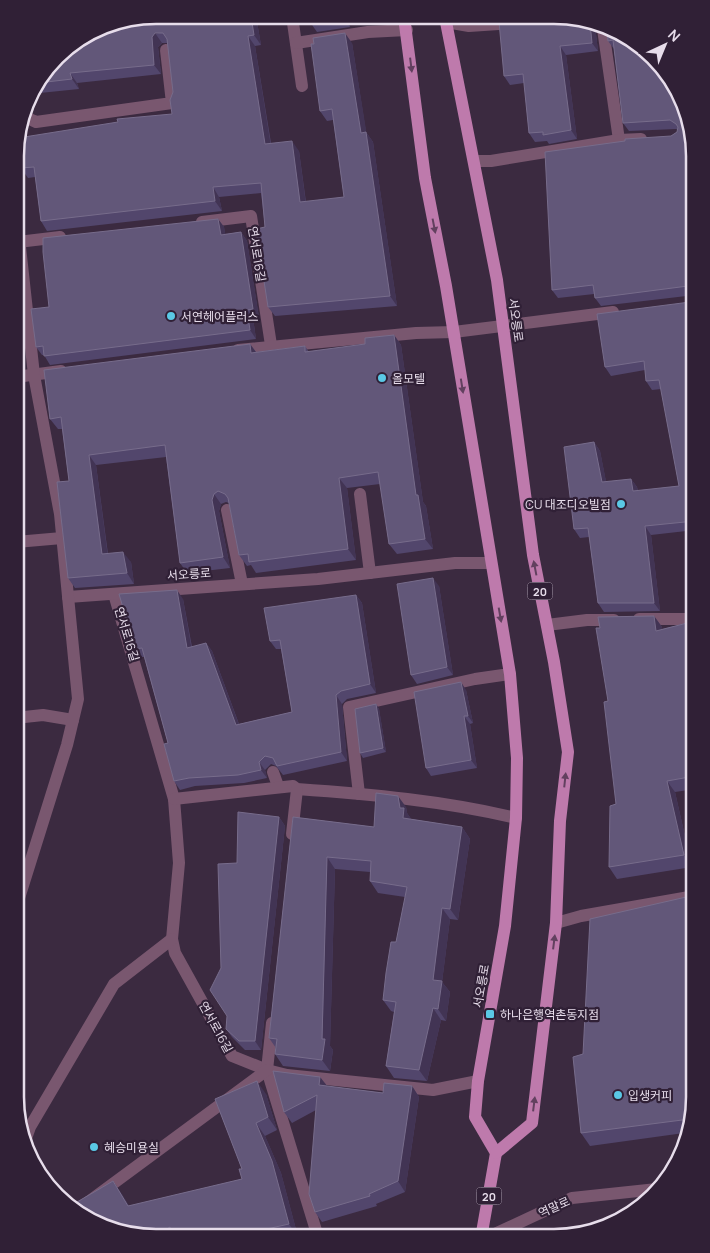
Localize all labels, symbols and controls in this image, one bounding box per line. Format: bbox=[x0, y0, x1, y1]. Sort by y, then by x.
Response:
north arrow bbox=[640, 20, 690, 70]
text: N bbox=[664, 25, 685, 46]
one-way arrow bbox=[407, 57, 415, 73]
one-way arrow bbox=[431, 218, 439, 234]
street label: 연서로16길 bbox=[244, 225, 270, 283]
street label: 서오릉로 bbox=[505, 297, 527, 343]
place label: 서연헤어플러스 bbox=[181, 308, 258, 325]
marker: 서연헤어플러스 bbox=[165, 310, 177, 322]
place label: 올모텔 bbox=[392, 370, 425, 387]
marker: 올모텔 bbox=[376, 372, 388, 384]
one-way arrow bbox=[459, 378, 467, 394]
place label: CU 대조디오빌점 bbox=[525, 496, 611, 513]
marker: CU 대조디오빌점 bbox=[615, 498, 627, 510]
one-way arrow bbox=[531, 560, 539, 576]
street label: 서오릉로 bbox=[166, 564, 212, 584]
road number: 20 bbox=[528, 582, 552, 600]
street label: 연서로16길 bbox=[111, 605, 143, 663]
one-way arrow bbox=[496, 607, 504, 623]
one-way arrow bbox=[561, 772, 569, 788]
one-way arrow bbox=[550, 934, 558, 950]
street label: 서오릉로 bbox=[469, 963, 493, 1009]
street label: 연서로16길 bbox=[195, 998, 237, 1056]
place label: 하나은행역촌동지점 bbox=[500, 1006, 599, 1023]
marker: 하나은행역촌동지점 bbox=[484, 1008, 496, 1020]
place label: 입생커피 bbox=[628, 1087, 672, 1104]
marker: 입생커피 bbox=[612, 1089, 624, 1101]
one-way arrow bbox=[530, 1095, 538, 1111]
place label: 혜승미용실 bbox=[104, 1139, 159, 1156]
marker: 혜승미용실 bbox=[88, 1141, 100, 1153]
road number: 20 bbox=[476, 1188, 502, 1204]
street label: 역말로 bbox=[535, 1192, 573, 1222]

